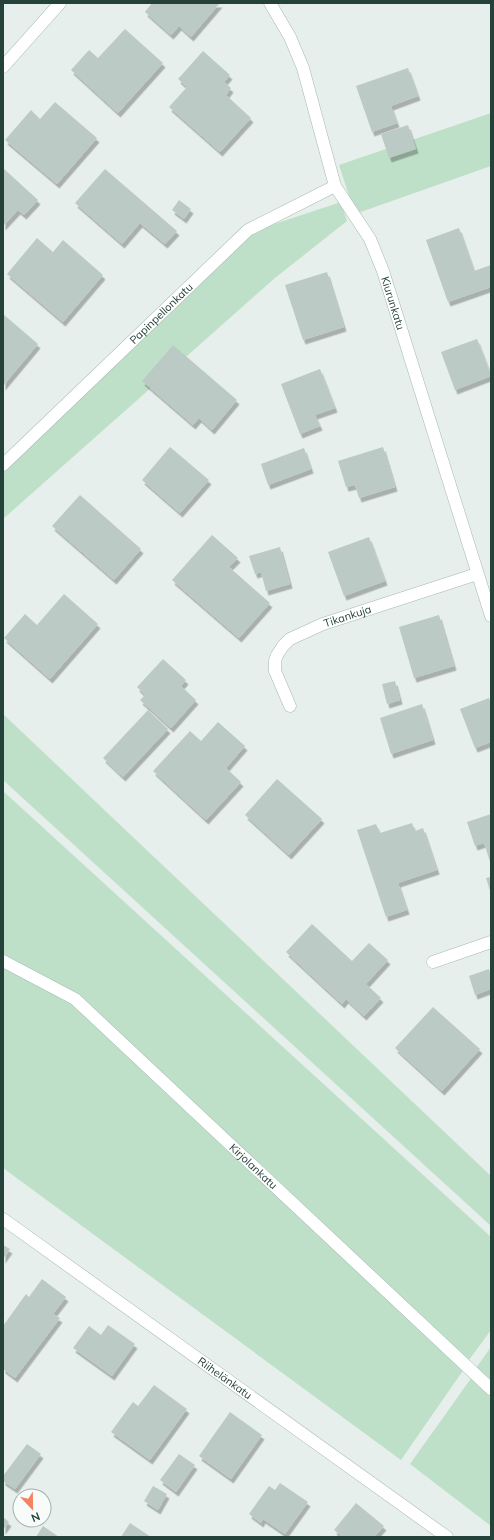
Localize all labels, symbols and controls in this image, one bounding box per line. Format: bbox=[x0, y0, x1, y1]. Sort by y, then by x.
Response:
street label: Kiurunkatu bbox=[378, 275, 408, 332]
street label: Papinpellonkatu bbox=[127, 280, 196, 347]
street label: Tikankuja bbox=[322, 602, 373, 630]
street label: Kirjolankatu bbox=[227, 1140, 280, 1192]
street label: Riihelänkatu bbox=[195, 1354, 255, 1402]
north arrow bbox=[12, 1488, 52, 1528]
text: N bbox=[29, 1509, 42, 1525]

